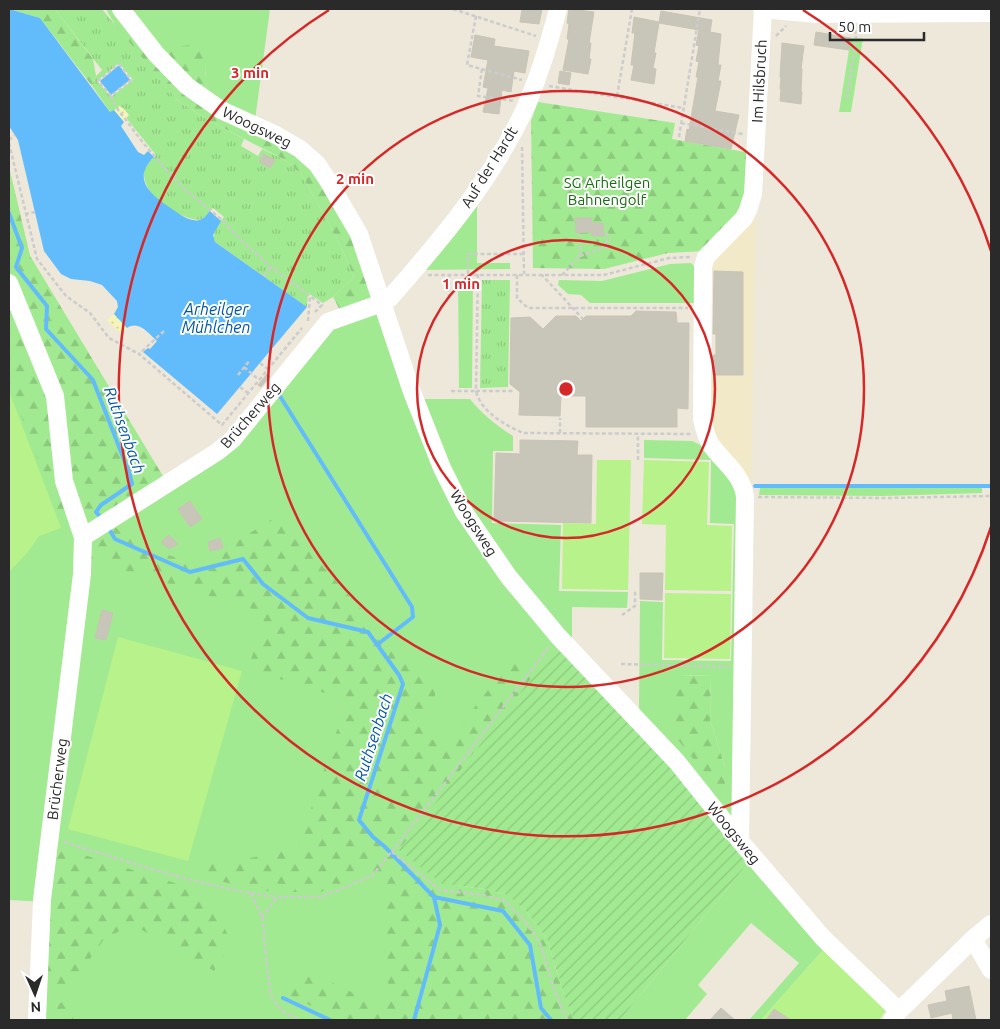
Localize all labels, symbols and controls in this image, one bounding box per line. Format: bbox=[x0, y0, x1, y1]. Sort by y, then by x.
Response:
scale bar bbox=[830, 10, 924, 42]
text: 50 m bbox=[838, 18, 871, 35]
street label: Im Hilsbruch bbox=[748, 39, 770, 123]
text: 3 min bbox=[231, 64, 269, 81]
street label: Woogsweg bbox=[220, 103, 294, 151]
street label: Auf der Hardt bbox=[457, 123, 521, 211]
text: 2 min bbox=[336, 170, 374, 187]
park label: SG Arheilgen Bahnengolf bbox=[564, 174, 650, 208]
text: 1 min bbox=[442, 275, 480, 292]
water label: Arheilger Mühlchen bbox=[182, 300, 250, 336]
street label: Brücherweg bbox=[217, 378, 283, 452]
centre of rings bbox=[557, 380, 575, 398]
water label: Ruthsenbach bbox=[101, 384, 149, 476]
street label: Woogsweg bbox=[447, 487, 501, 559]
water label: Ruthsenbach bbox=[350, 691, 396, 783]
street label: Brücherweg bbox=[44, 737, 70, 821]
street label: Woogsweg bbox=[704, 799, 764, 867]
north arrow bbox=[10, 969, 60, 1019]
text: N bbox=[30, 999, 41, 1015]

